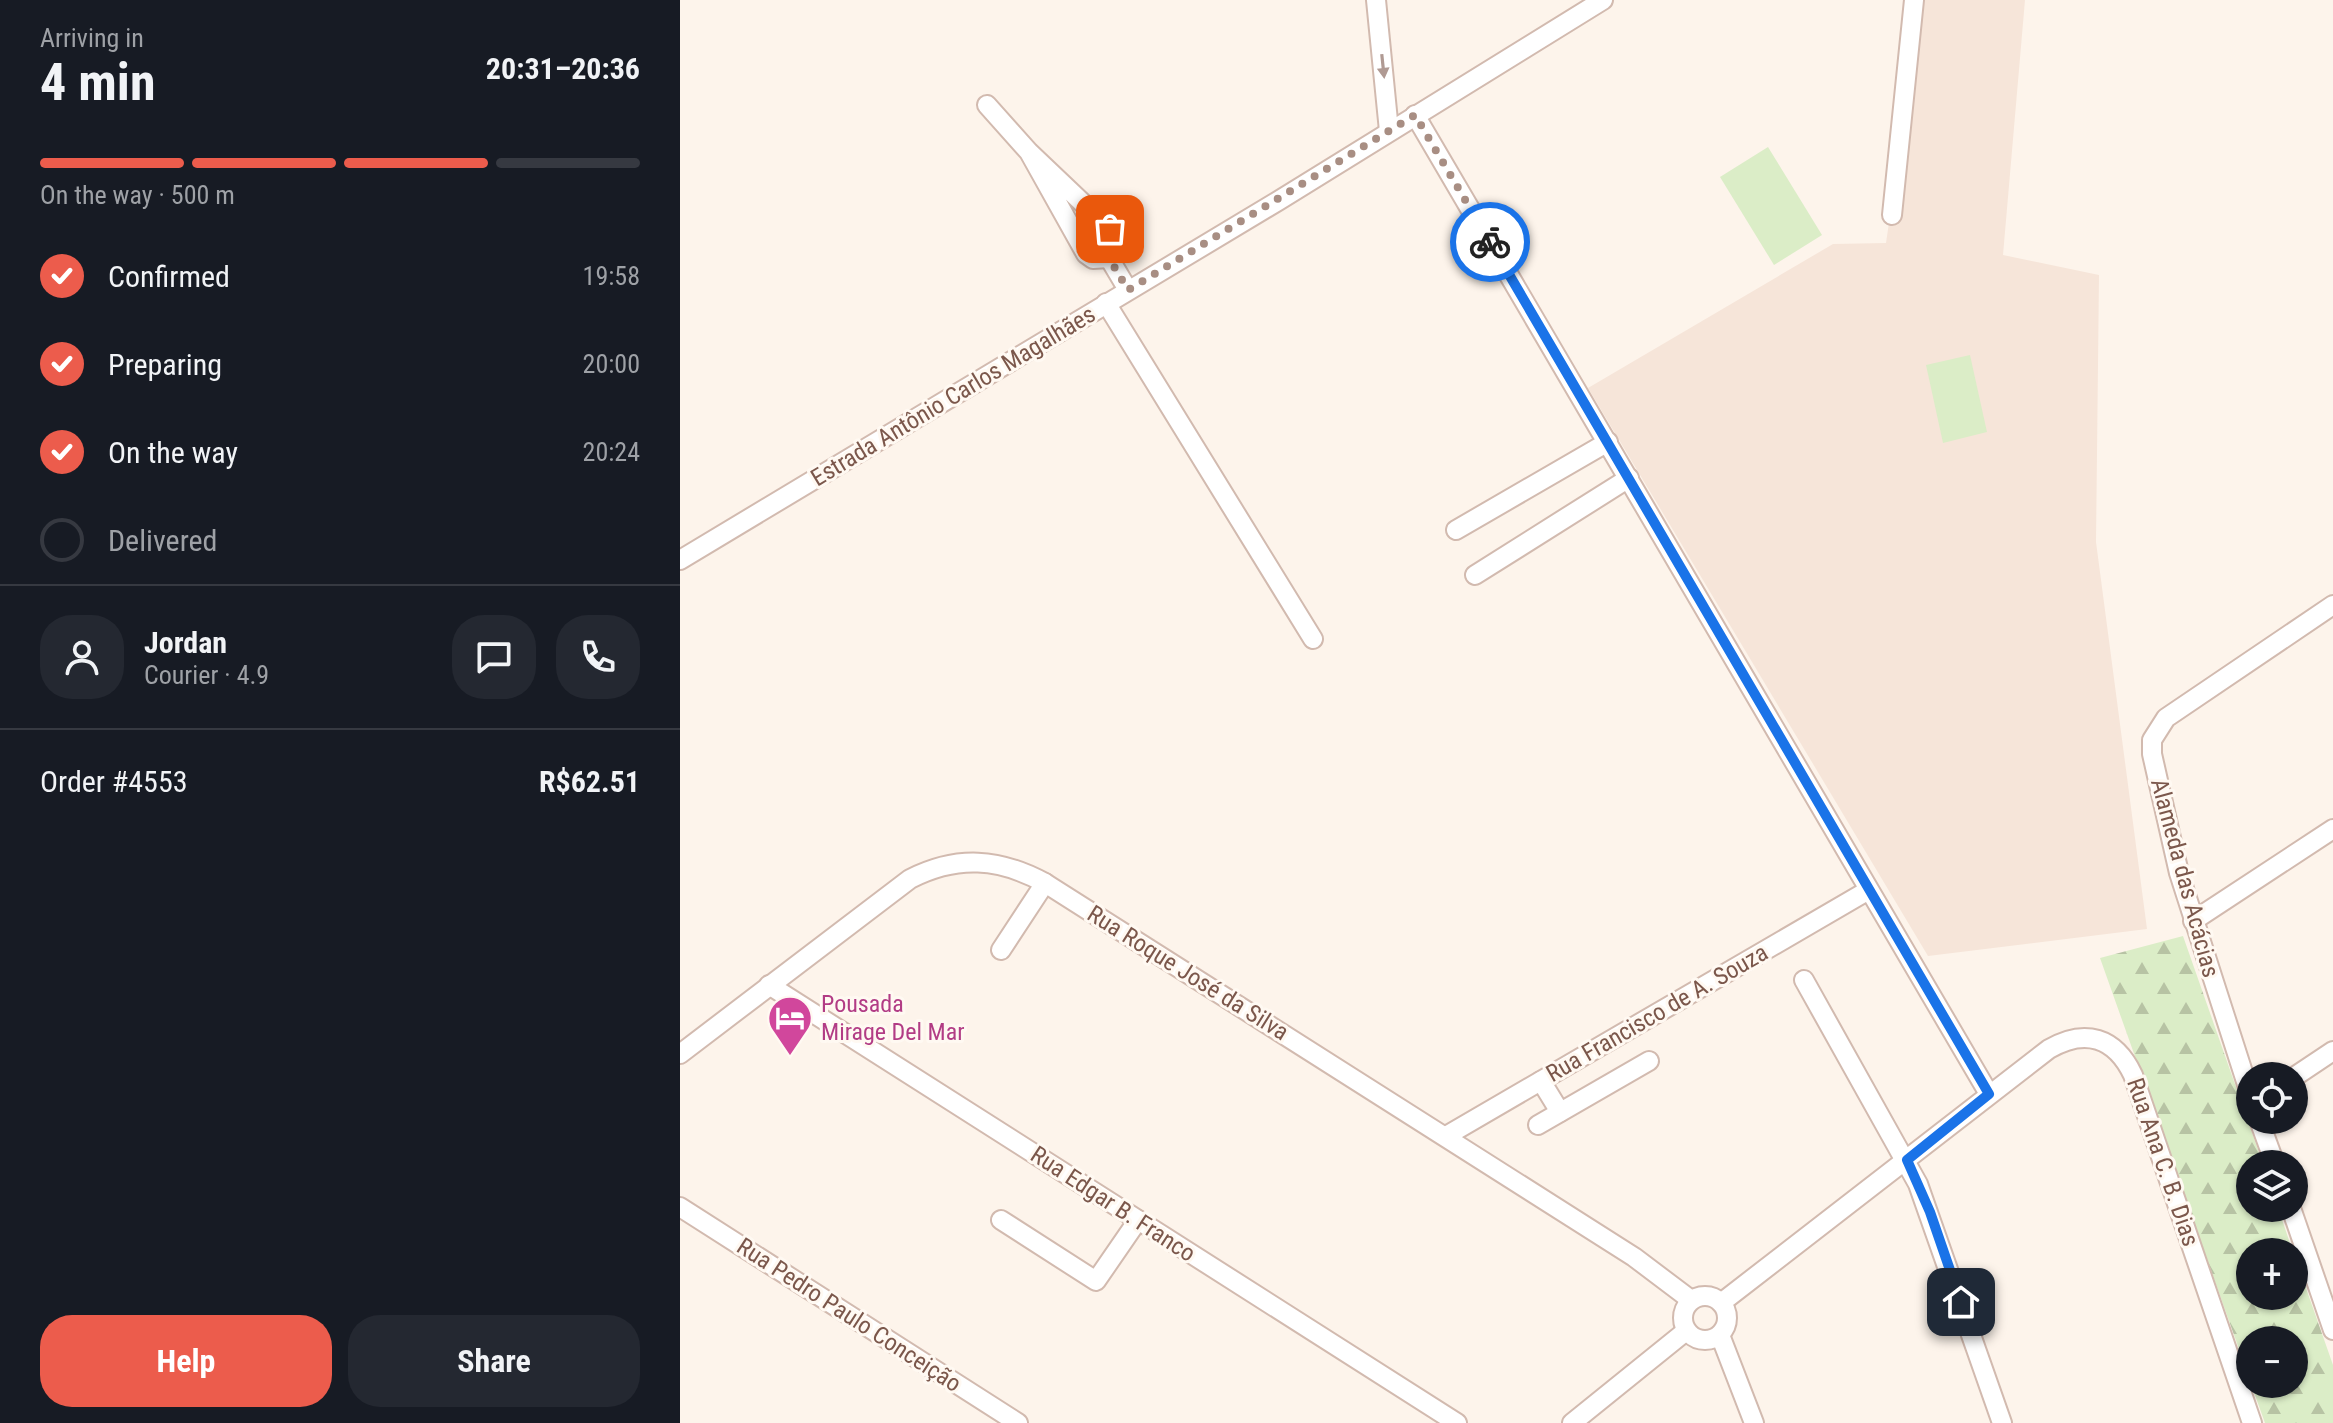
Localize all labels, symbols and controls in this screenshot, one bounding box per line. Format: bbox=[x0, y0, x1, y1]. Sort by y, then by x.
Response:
text: Arriving in bbox=[40, 23, 144, 53]
text: 20:31–20:36 bbox=[486, 51, 640, 86]
text: 4 min bbox=[40, 52, 156, 113]
one-way arrow bbox=[1377, 54, 1390, 79]
text: On the way · 500 m bbox=[40, 180, 235, 210]
pin bbox=[1076, 195, 1144, 263]
courier bbox=[1450, 202, 1530, 282]
icon: bag bbox=[1088, 207, 1132, 251]
icon: bike bbox=[1468, 220, 1512, 264]
icon: check bbox=[40, 254, 84, 298]
text: Confirmed bbox=[108, 259, 230, 294]
text: 19:58 bbox=[583, 261, 640, 291]
street label: Estrada Antônio Carlos Magalhães bbox=[806, 300, 1100, 492]
icon: check bbox=[40, 342, 84, 386]
text: Preparing bbox=[108, 347, 222, 382]
text: 20:00 bbox=[583, 349, 640, 379]
icon: check bbox=[40, 430, 84, 474]
text: On the way bbox=[108, 435, 238, 470]
text: 20:24 bbox=[583, 437, 640, 467]
text: Delivered bbox=[108, 523, 217, 558]
button: person bbox=[40, 615, 124, 699]
button: chat bbox=[452, 615, 536, 699]
button: phone bbox=[556, 615, 640, 699]
text: Jordan bbox=[144, 625, 227, 660]
text: Courier · 4.9 bbox=[144, 660, 269, 690]
text: Order #4553 bbox=[40, 764, 188, 799]
text: R$62.51 bbox=[539, 764, 640, 799]
street label: Alameda das Acácias bbox=[2145, 776, 2225, 980]
street label: Rua Roque José da Silva bbox=[1082, 900, 1294, 1046]
street label: Rua Francisco de A. Souza bbox=[1541, 938, 1773, 1088]
place label: Pousada Mirage Del Mar bbox=[821, 990, 964, 1046]
hotel icon: Pousada Mirage Del Mar bbox=[766, 994, 814, 1057]
map controls bbox=[2236, 1062, 2308, 1398]
button: locate bbox=[2236, 1062, 2308, 1134]
street label: Rua Ana C. B. Dias bbox=[2121, 1074, 2205, 1250]
street label: Rua Edgar B. Franco bbox=[1026, 1140, 1200, 1268]
button: layers bbox=[2236, 1150, 2308, 1222]
street label: Rua Pedro Paulo Conceição bbox=[732, 1232, 966, 1398]
button: + bbox=[2236, 1238, 2308, 1310]
pin bbox=[1927, 1268, 1995, 1336]
icon: home bbox=[1939, 1280, 1983, 1324]
button: Help bbox=[40, 1315, 332, 1407]
button: Share bbox=[348, 1315, 640, 1407]
button: − bbox=[2236, 1326, 2308, 1398]

